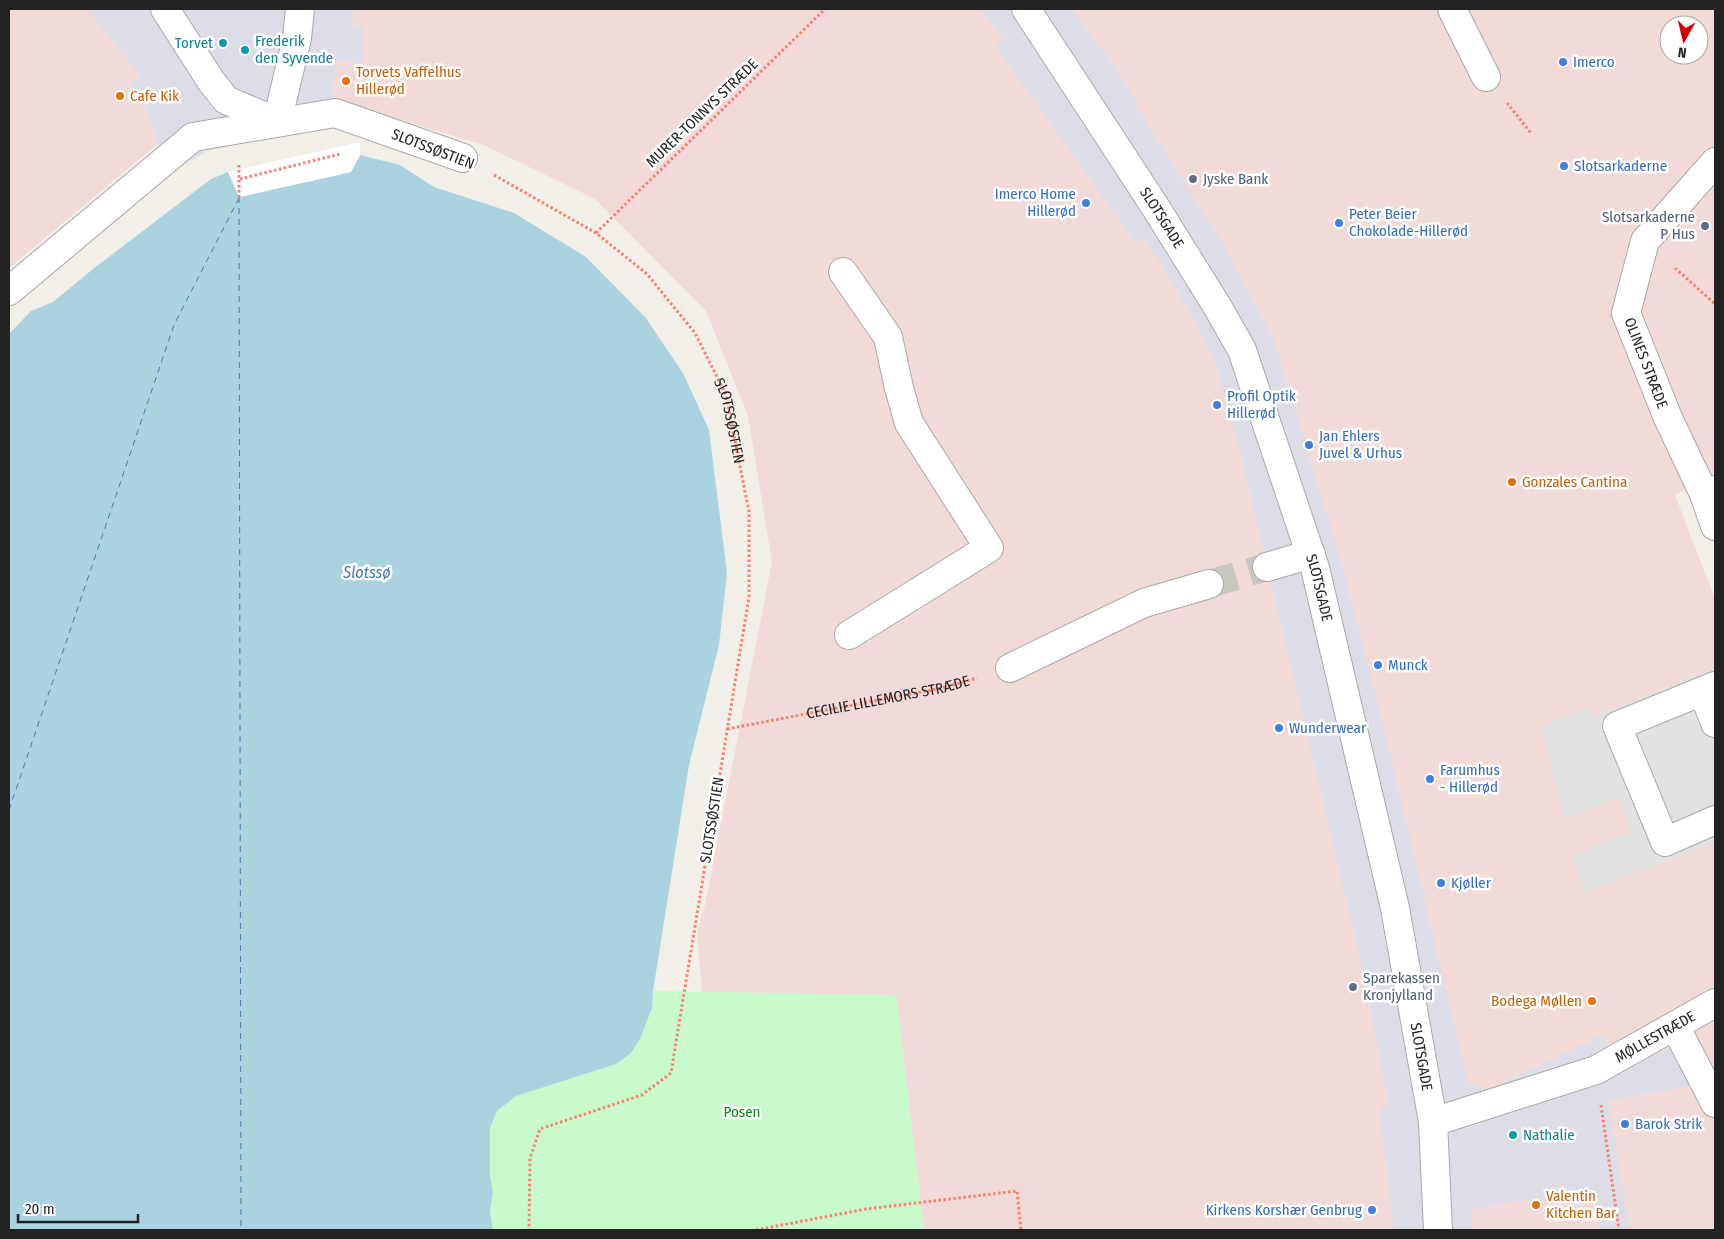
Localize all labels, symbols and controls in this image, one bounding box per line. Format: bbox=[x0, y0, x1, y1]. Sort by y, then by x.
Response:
north arrow bbox=[1659, 15, 1709, 65]
place label: Frederik den Syvende bbox=[255, 32, 333, 67]
place label: Torvet bbox=[175, 34, 213, 52]
marker: Torvet bbox=[217, 37, 229, 49]
text: N bbox=[1677, 43, 1688, 61]
marker: Frederik den Syvende bbox=[239, 44, 251, 56]
place label: Imerco bbox=[1573, 53, 1615, 71]
street label: MURER-TONNYS STRÆDE bbox=[642, 55, 762, 171]
marker: Imerco bbox=[1557, 56, 1569, 68]
place label: Torvets Vaffelhus Hillerød bbox=[356, 63, 461, 98]
marker: Torvets Vaffelhus Hillerød bbox=[340, 75, 352, 87]
place label: Cafe Kik bbox=[130, 87, 179, 105]
marker: Cafe Kik bbox=[114, 90, 126, 102]
street label: SLOTSSØSTIEN bbox=[389, 125, 477, 173]
place label: Slotsarkaderne bbox=[1574, 157, 1667, 175]
marker: Slotsarkaderne bbox=[1558, 160, 1570, 172]
place label: Jyske Bank bbox=[1203, 170, 1268, 188]
marker: Jyske Bank bbox=[1187, 173, 1199, 185]
street label: SLOTSGADE bbox=[1136, 184, 1188, 252]
place label: Imerco Home Hillerød bbox=[995, 185, 1076, 220]
marker: Imerco Home Hillerød bbox=[1080, 197, 1092, 209]
place label: Peter Beier Chokolade-Hillerød bbox=[1349, 205, 1468, 240]
place label: Slotsarkaderne P Hus bbox=[1602, 208, 1695, 243]
marker: Peter Beier Chokolade-Hillerød bbox=[1333, 217, 1345, 229]
marker: Slotsarkaderne P Hus bbox=[1699, 220, 1711, 232]
street label: OLINES STRÆDE bbox=[1620, 315, 1672, 411]
street label: SLOTSSØSTIEN bbox=[710, 375, 748, 465]
place label: Profil Optik Hillerød bbox=[1227, 387, 1296, 422]
marker: Profil Optik Hillerød bbox=[1211, 399, 1223, 411]
place label: Jan Ehlers Juvel & Urhus bbox=[1319, 427, 1402, 462]
marker: Jan Ehlers Juvel & Urhus bbox=[1303, 439, 1315, 451]
place label: Gonzales Cantina bbox=[1522, 473, 1627, 491]
marker: Gonzales Cantina bbox=[1506, 476, 1518, 488]
street label: SLOTSGADE bbox=[1302, 552, 1336, 623]
water label: Slotssø bbox=[342, 563, 391, 582]
place label: Munck bbox=[1388, 656, 1428, 674]
marker: Munck bbox=[1372, 659, 1384, 671]
street label: CECILIE LILLEMORS STRÆDE bbox=[805, 672, 972, 723]
place label: Wunderwear bbox=[1289, 719, 1367, 737]
marker: Wunderwear bbox=[1273, 722, 1285, 734]
place label: Farumhus - Hillerød bbox=[1440, 761, 1500, 796]
marker: Farumhus - Hillerød bbox=[1424, 773, 1436, 785]
street label: SLOTSSØSTIEN bbox=[696, 776, 728, 864]
place label: Kjøller bbox=[1451, 874, 1492, 892]
marker: Kjøller bbox=[1435, 877, 1447, 889]
place label: Sparekassen Kronjylland bbox=[1363, 969, 1440, 1004]
marker: Sparekassen Kronjylland bbox=[1347, 981, 1359, 993]
place label: Bodega Møllen bbox=[1491, 992, 1582, 1010]
marker: Bodega Møllen bbox=[1586, 995, 1598, 1007]
street label: MØLLESTRÆDE bbox=[1612, 1007, 1698, 1066]
street label: SLOTSGADE bbox=[1407, 1021, 1436, 1092]
park label: Posen bbox=[723, 1103, 761, 1121]
place label: Barok Strik bbox=[1635, 1115, 1702, 1133]
marker: Barok Strik bbox=[1619, 1118, 1631, 1130]
place label: Nathalie bbox=[1523, 1126, 1575, 1144]
marker: Nathalie bbox=[1507, 1129, 1519, 1141]
place label: Valentin Kitchen Bar bbox=[1546, 1187, 1617, 1222]
scale bar bbox=[18, 1192, 138, 1224]
marker: Valentin Kitchen Bar bbox=[1530, 1199, 1542, 1211]
text: 20 m bbox=[25, 1200, 55, 1218]
place label: Kirkens Korshær Genbrug bbox=[1206, 1201, 1362, 1219]
marker: Kirkens Korshær Genbrug bbox=[1366, 1204, 1378, 1216]

